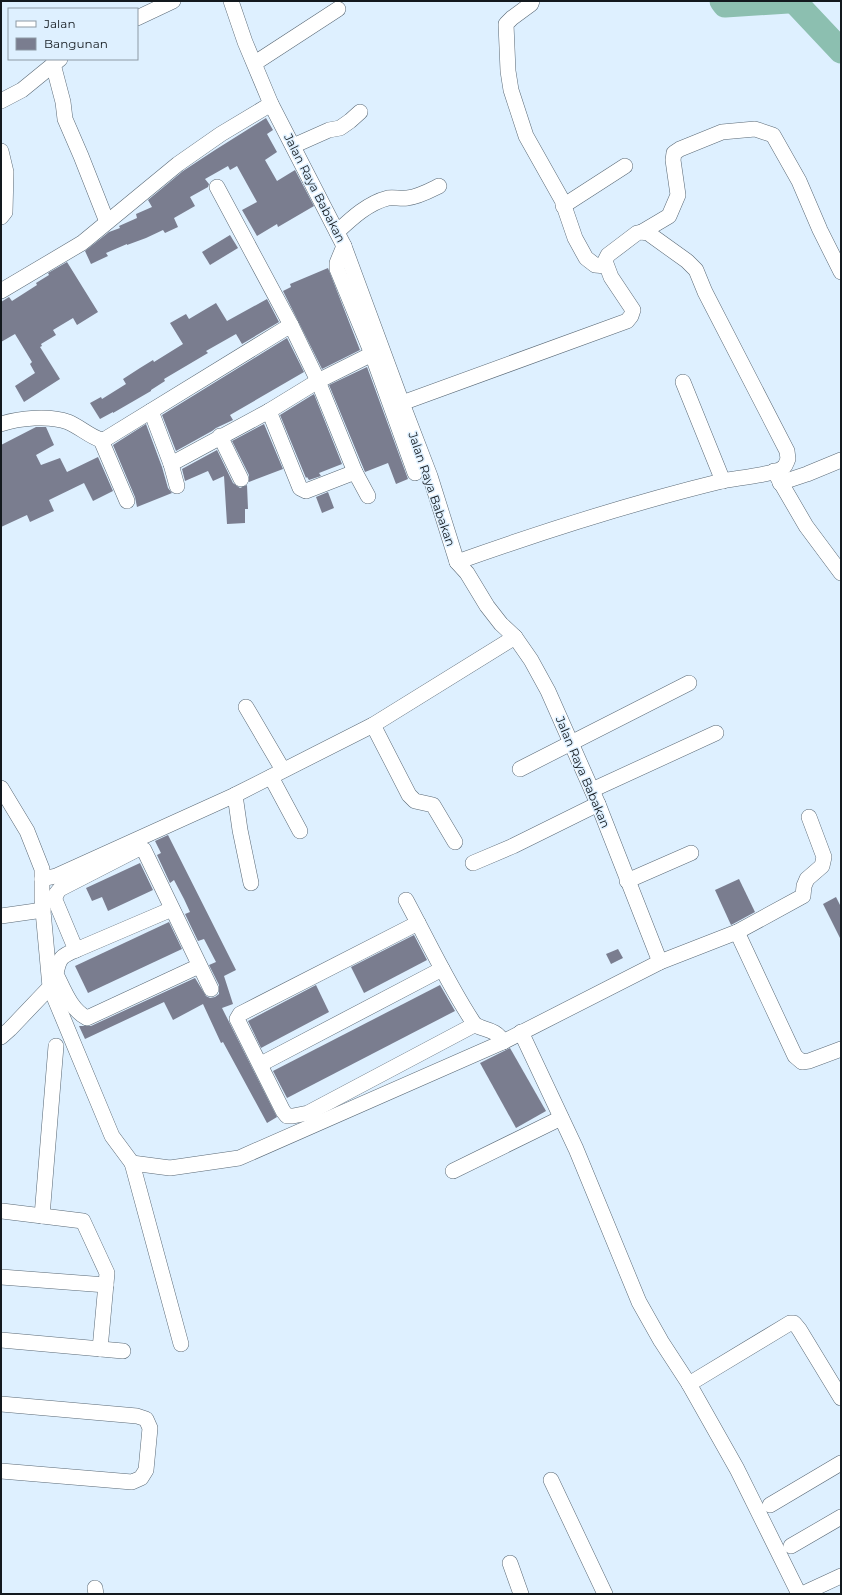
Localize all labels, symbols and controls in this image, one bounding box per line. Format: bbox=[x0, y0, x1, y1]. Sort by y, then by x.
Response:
legend bbox=[8, 8, 138, 60]
text: Jalan bbox=[43, 16, 76, 31]
text: Bangunan bbox=[44, 36, 108, 51]
street label: Jalan Raya Babakan bbox=[281, 130, 349, 245]
street label: Jalan Raya Babakan bbox=[405, 429, 459, 548]
street label: Jalan Raya Babakan bbox=[552, 713, 613, 830]

